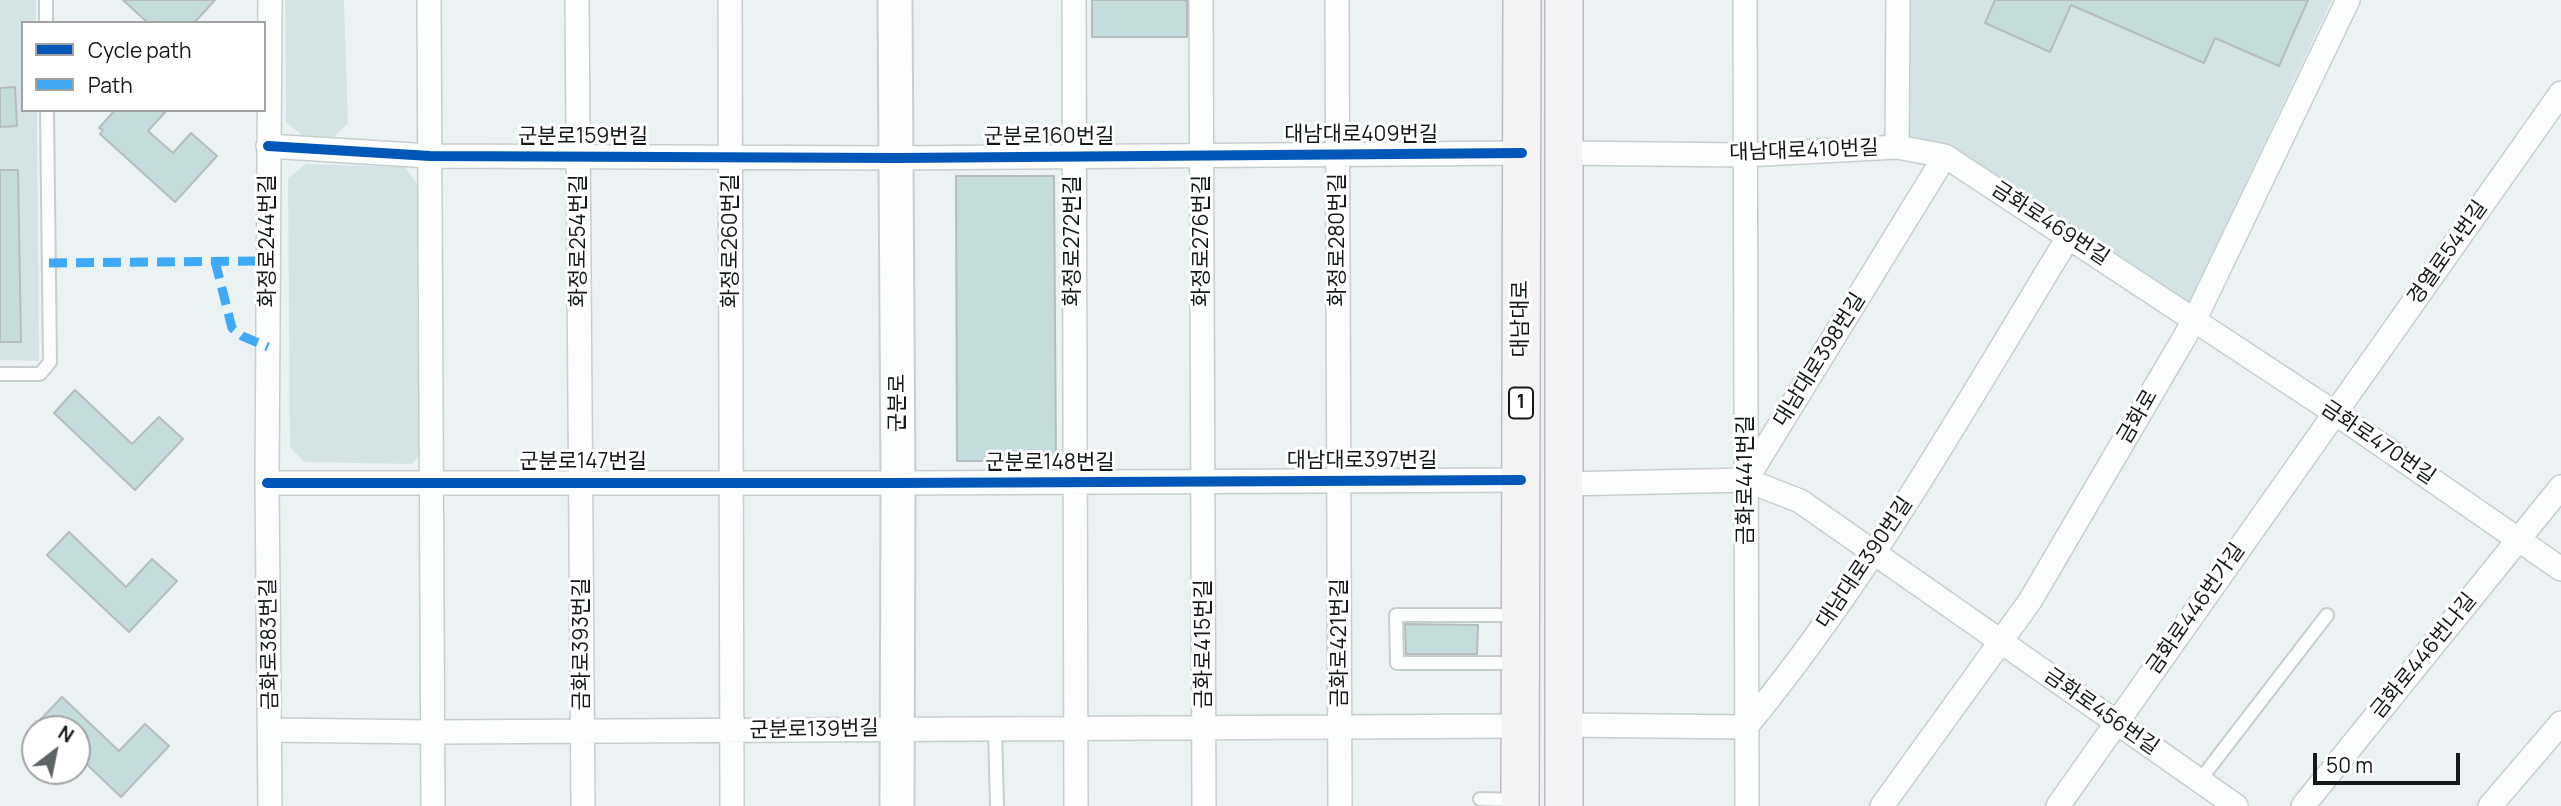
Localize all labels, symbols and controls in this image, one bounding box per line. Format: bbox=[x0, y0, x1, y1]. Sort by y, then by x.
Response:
legend bbox=[21, 21, 266, 112]
text: Cycle path bbox=[88, 36, 191, 64]
text: Path bbox=[88, 71, 133, 99]
street label: 대남대로409번길 bbox=[1284, 122, 1438, 148]
street label: 군분로159번길 bbox=[518, 124, 648, 150]
street label: 군분로160번길 bbox=[984, 124, 1114, 150]
street label: 대남대로410번길 bbox=[1729, 136, 1879, 166]
street label: 화정로280번길 bbox=[1325, 173, 1351, 307]
street label: 화정로244번길 bbox=[255, 174, 281, 308]
street label: 화정로254번길 bbox=[566, 174, 592, 308]
street label: 화정로260번길 bbox=[718, 174, 744, 308]
street label: 화정로272번길 bbox=[1060, 175, 1086, 307]
street label: 화정로276번길 bbox=[1189, 175, 1215, 307]
street label: 금화로469번길 bbox=[1987, 177, 2113, 271]
street label: 경열로54번길 bbox=[2403, 196, 2493, 310]
street label: 대남대로 bbox=[1508, 280, 1534, 358]
street label: 대남대로398번길 bbox=[1769, 289, 1871, 431]
street label: 군분로 bbox=[885, 374, 911, 432]
street label: 금화로 bbox=[2113, 386, 2163, 448]
road number: 1 bbox=[1509, 388, 1533, 418]
street label: 금화로470번길 bbox=[2316, 396, 2440, 490]
street label: 금화로441번길 bbox=[1733, 415, 1759, 545]
street label: 대남대로397번길 bbox=[1287, 448, 1437, 474]
street label: 군분로147번길 bbox=[519, 449, 647, 475]
street label: 군분로148번길 bbox=[985, 450, 1115, 476]
street label: 대남대로390번길 bbox=[1812, 492, 1918, 634]
street label: 금화로446번가길 bbox=[2142, 539, 2250, 679]
street label: 금화로383번길 bbox=[256, 578, 284, 710]
street label: 금화로393번길 bbox=[569, 578, 595, 710]
street label: 금화로421번길 bbox=[1327, 578, 1353, 708]
street label: 금화로415번길 bbox=[1191, 579, 1217, 709]
street label: 금화로446번나길 bbox=[2366, 588, 2482, 724]
street label: 금화로456번길 bbox=[2039, 663, 2163, 761]
north arrow bbox=[21, 715, 91, 785]
street label: 군분로139번길 bbox=[749, 716, 879, 744]
text: N bbox=[53, 719, 79, 749]
scale bar bbox=[2316, 740, 2463, 784]
text: 50 m bbox=[2326, 751, 2373, 779]

